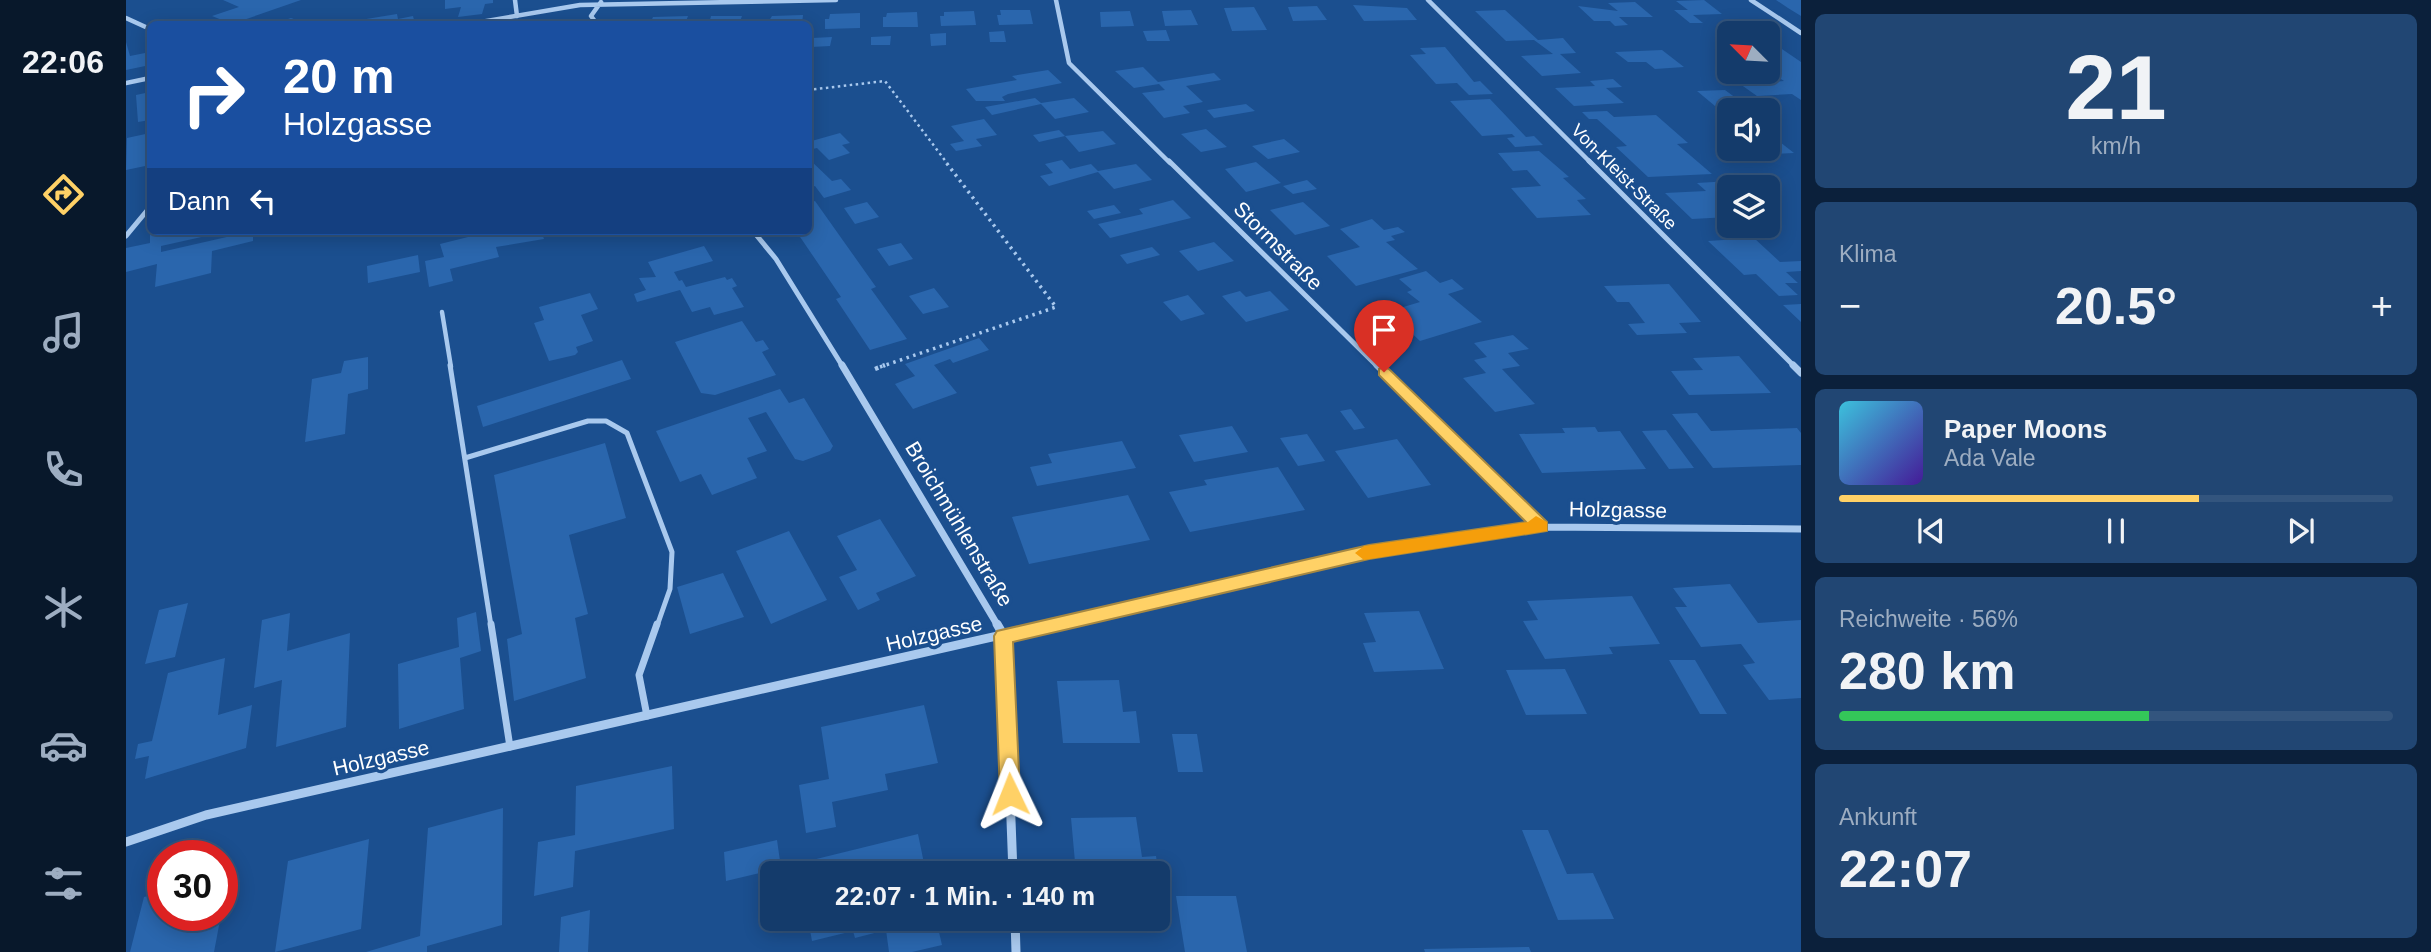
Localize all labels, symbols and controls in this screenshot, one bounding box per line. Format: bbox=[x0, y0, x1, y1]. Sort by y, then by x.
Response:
north arrow bbox=[1717, 21, 1780, 84]
map controls bbox=[1717, 21, 1780, 238]
text: 21 bbox=[2065, 37, 2167, 138]
text: 22:06 bbox=[22, 44, 104, 80]
icon: right bbox=[168, 49, 259, 140]
text: 20 m bbox=[283, 49, 395, 103]
button: sound bbox=[1717, 98, 1780, 161]
text: Holzgasse bbox=[283, 106, 432, 142]
street label: Von-Kleist-Straße bbox=[1567, 120, 1681, 234]
text: km/h bbox=[2091, 133, 2141, 159]
icon: directions bbox=[39, 170, 88, 219]
button: layers bbox=[1717, 175, 1780, 238]
icon: left bbox=[244, 182, 282, 220]
text: Dann bbox=[168, 186, 230, 216]
street label: Stormstraße bbox=[1229, 197, 1327, 295]
text: Klima bbox=[1839, 241, 1897, 267]
text: 20.5° bbox=[2055, 277, 2177, 335]
text: − bbox=[1839, 285, 1861, 327]
text: + bbox=[2371, 285, 2393, 327]
pin bbox=[1354, 300, 1414, 372]
icon: music bbox=[39, 308, 88, 357]
icon: arrive bbox=[1365, 311, 1403, 349]
text: Paper Moons bbox=[1944, 414, 2107, 444]
street label: Broichmühlenstraße bbox=[901, 437, 1018, 610]
icon: phone bbox=[39, 445, 88, 494]
text: Ada Vale bbox=[1944, 445, 2036, 471]
street label: Holzgasse bbox=[1569, 497, 1667, 522]
icon: previous bbox=[1912, 512, 1950, 550]
icon: pause bbox=[2097, 512, 2135, 550]
icon: next bbox=[2282, 512, 2320, 550]
icon: climate bbox=[39, 583, 88, 632]
text: Reichweite · 56% bbox=[1839, 606, 2018, 632]
street label: Holzgasse bbox=[884, 611, 984, 656]
text: 280 km bbox=[1839, 642, 2015, 700]
icon: car bbox=[39, 721, 88, 770]
street label: Holzgasse bbox=[331, 735, 431, 780]
position arrow bbox=[973, 757, 1047, 831]
text: Ankunft bbox=[1839, 804, 1917, 830]
speed limit sign: 30 bbox=[147, 840, 238, 931]
text: 22:07 bbox=[1839, 840, 1972, 898]
icon: filters bbox=[39, 859, 88, 908]
text: 22:07 · 1 Min. · 140 m bbox=[835, 881, 1095, 911]

